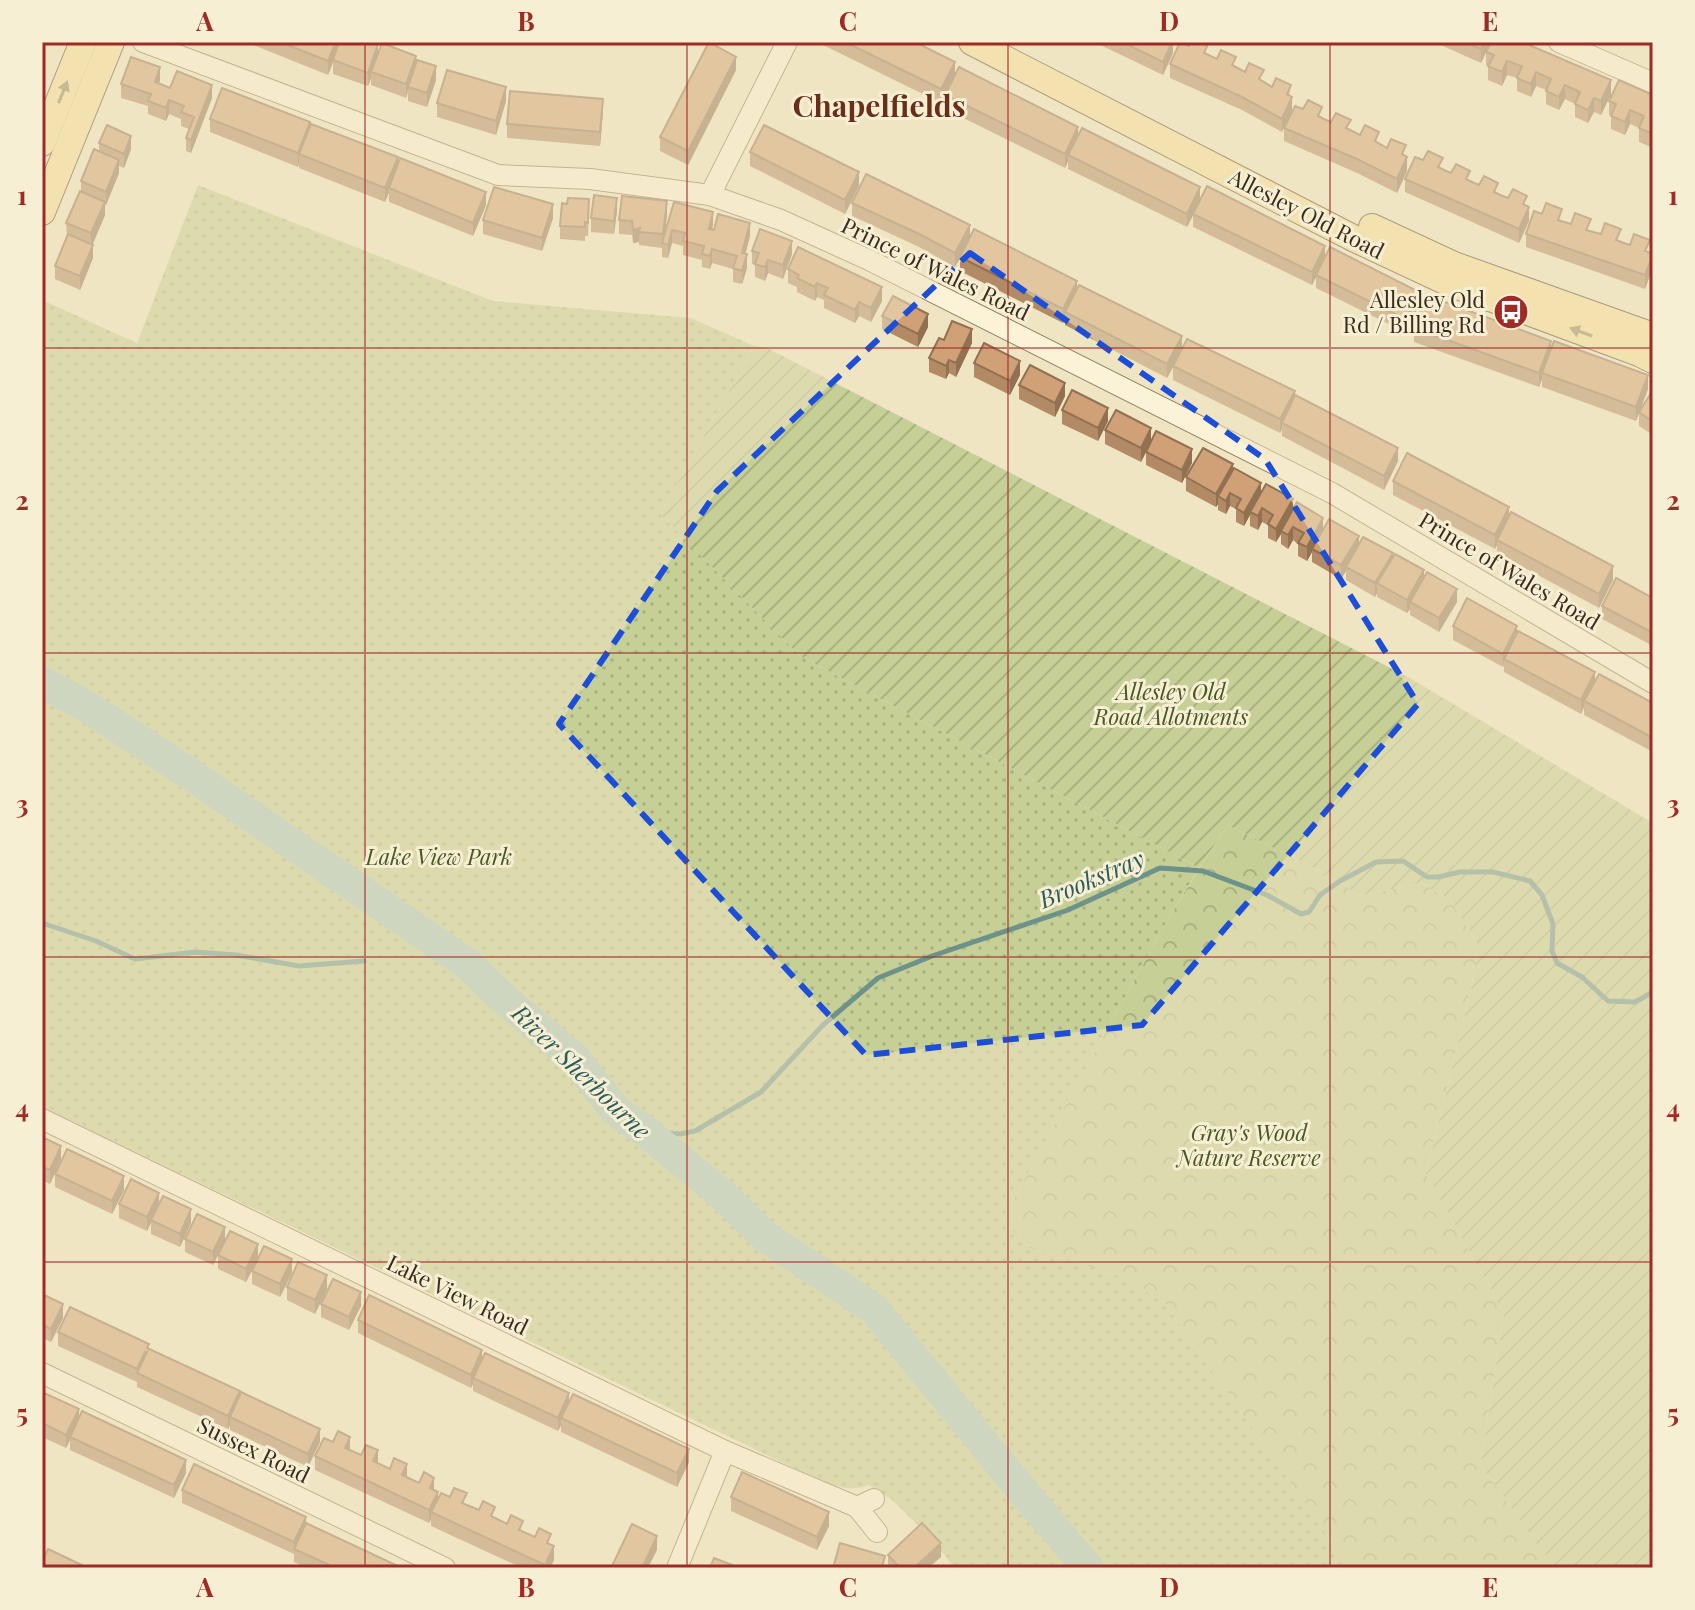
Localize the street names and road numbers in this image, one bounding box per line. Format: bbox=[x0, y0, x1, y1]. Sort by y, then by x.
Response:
street label: Allesley Old Road bbox=[1223, 160, 1390, 265]
street label: Prince of Wales Road bbox=[837, 209, 1035, 327]
street label: Prince of Wales Road bbox=[1414, 504, 1606, 636]
street label: Lake View Road bbox=[382, 1247, 534, 1341]
street label: Sussex Road bbox=[193, 1409, 316, 1489]

